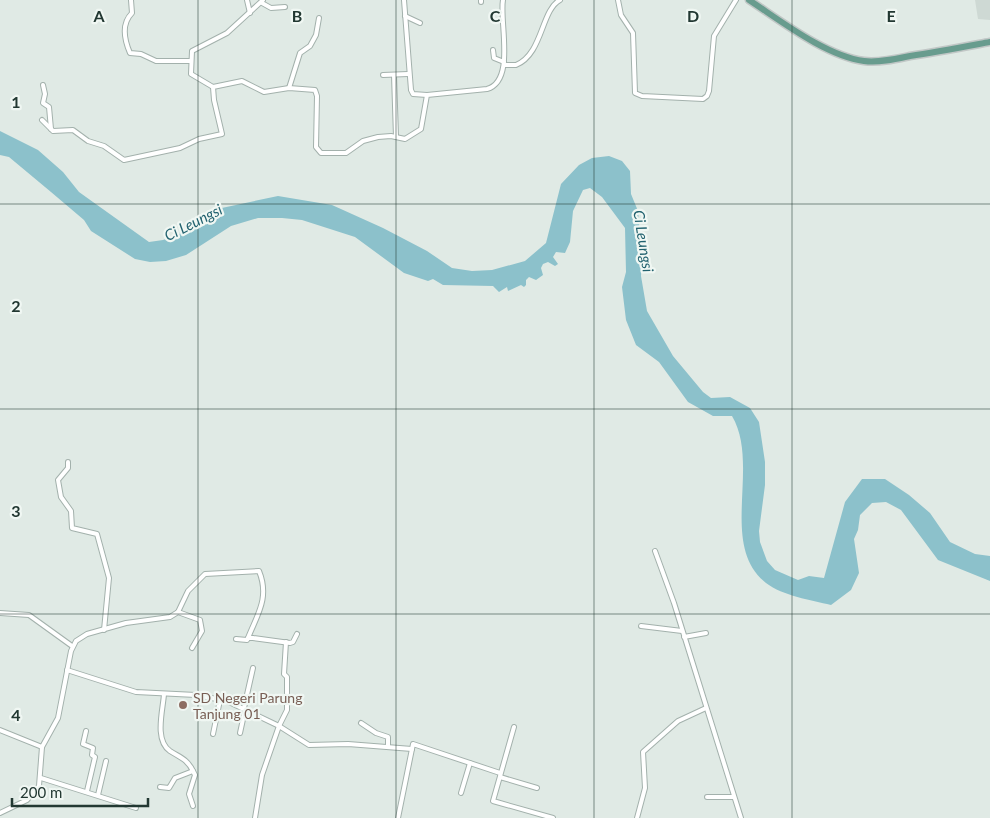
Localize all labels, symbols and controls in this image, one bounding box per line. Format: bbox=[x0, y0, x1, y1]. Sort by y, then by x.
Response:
text: A bbox=[92, 6, 105, 25]
text: B bbox=[292, 6, 302, 25]
text: C bbox=[490, 6, 501, 25]
text: D bbox=[687, 6, 699, 25]
text: E bbox=[886, 6, 896, 25]
text: 1 bbox=[11, 92, 21, 111]
water label: Ci Leungsi bbox=[161, 200, 225, 244]
water label: Ci Leungsi bbox=[630, 209, 658, 274]
text: 2 bbox=[11, 296, 21, 315]
text: 3 bbox=[11, 501, 21, 520]
place label: SD Negeri Parung Tanjung 01 bbox=[193, 689, 302, 722]
marker: SD Negeri Parung Tanjung 01 bbox=[177, 699, 189, 711]
text: 4 bbox=[11, 705, 21, 724]
scale bar bbox=[12, 776, 149, 808]
text: 200 m bbox=[20, 783, 62, 801]

